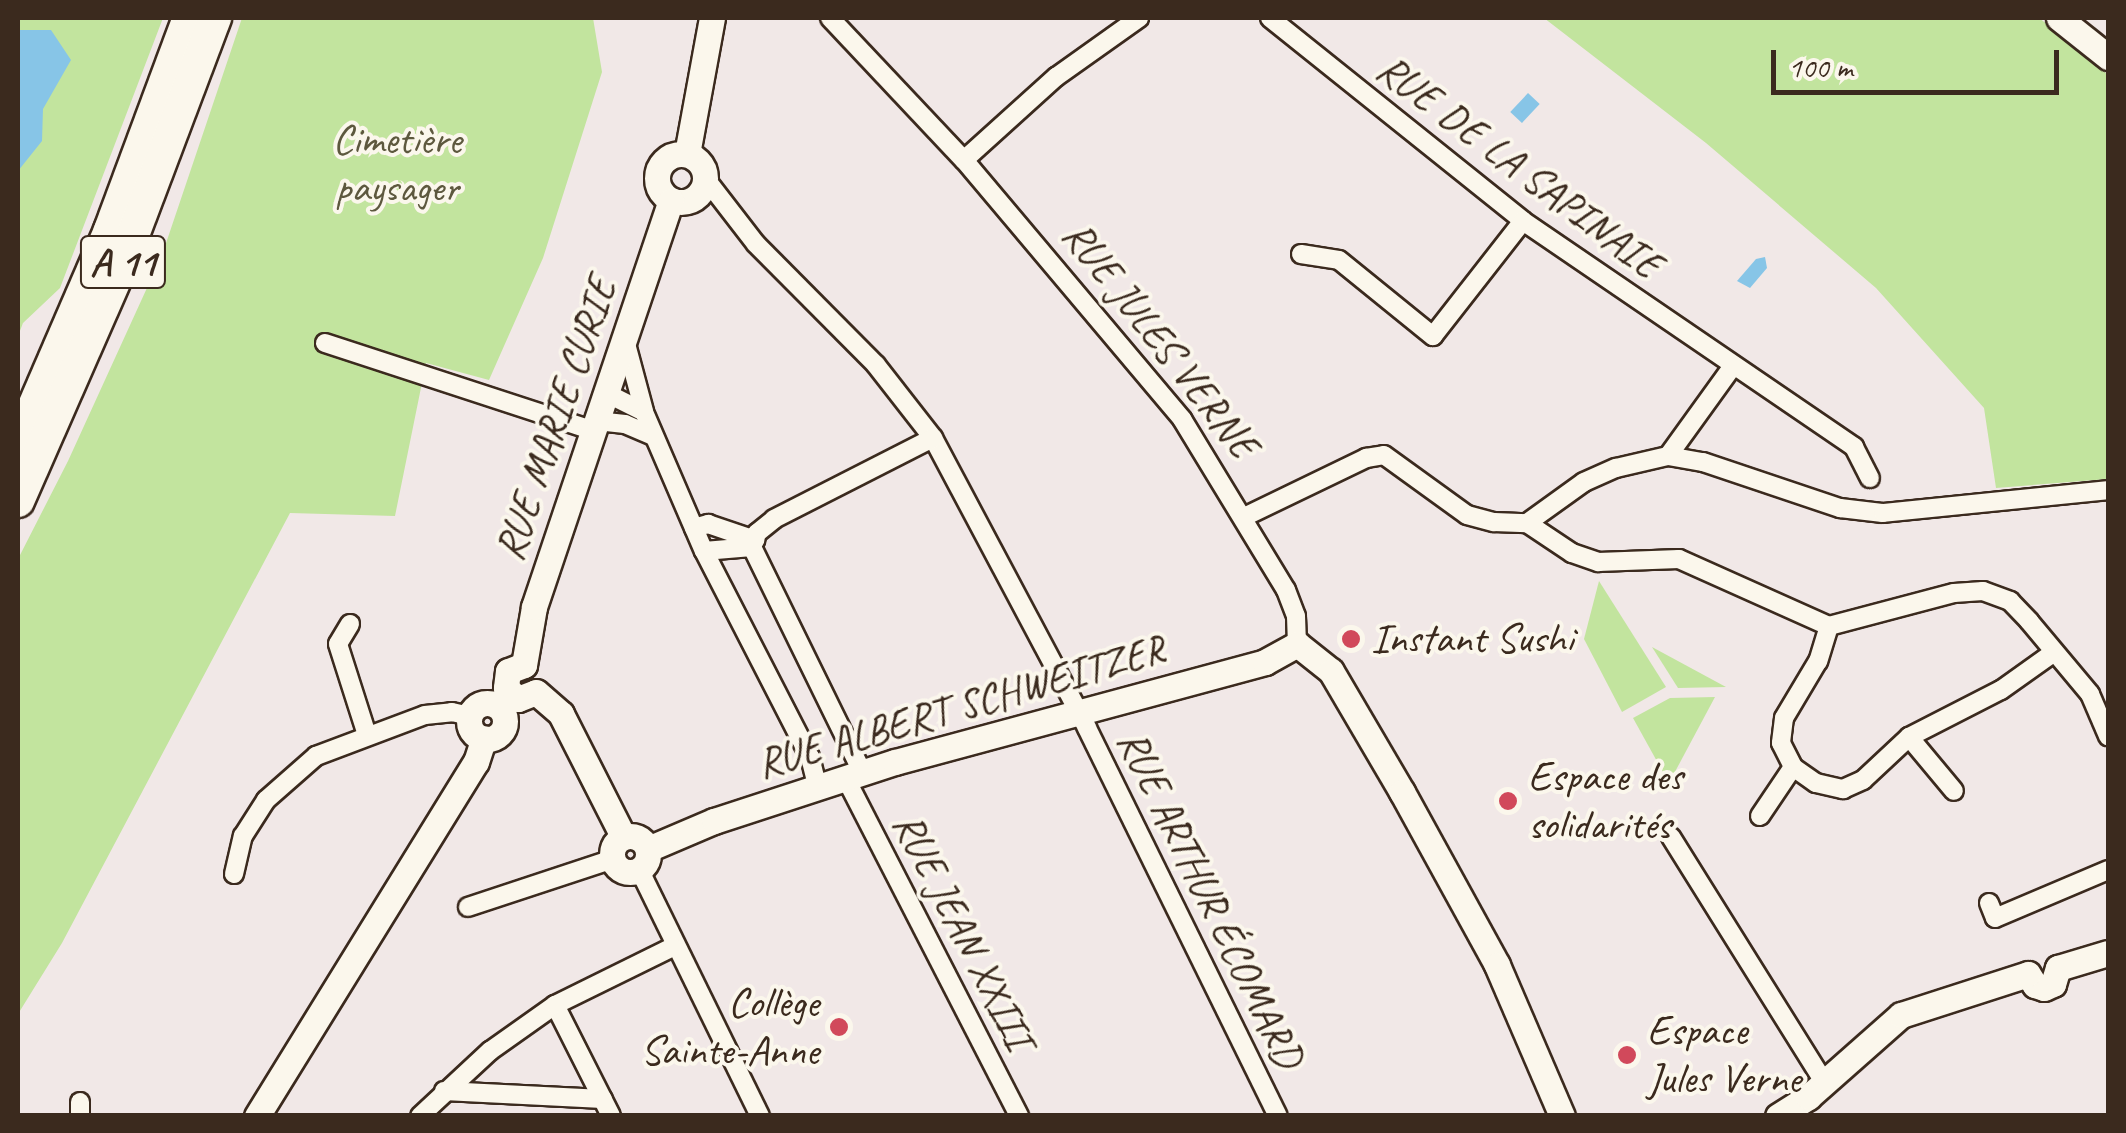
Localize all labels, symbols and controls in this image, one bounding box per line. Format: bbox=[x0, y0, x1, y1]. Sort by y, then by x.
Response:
scale bar bbox=[1776, 30, 2064, 92]
street label: RUE DE LA SAPINAIE bbox=[1367, 44, 1671, 290]
text: 100 m bbox=[1788, 48, 1853, 86]
park label: Cimetière paysager bbox=[332, 115, 462, 214]
street label: RUE JULES VERNE bbox=[1052, 212, 1268, 468]
road number: A 11 bbox=[78, 227, 168, 297]
street label: RUE MARIE CURIE bbox=[484, 271, 628, 567]
place label: Instant Sushi bbox=[1371, 614, 1572, 664]
street label: RUE ALBERT SCHWEITZER bbox=[751, 625, 1171, 789]
marker: Instant Sushi bbox=[1340, 628, 1362, 650]
street label: RUE ARTHUR ÉCOMARD bbox=[1105, 720, 1315, 1078]
place label: Espace des solidarités bbox=[1528, 752, 1683, 850]
marker: Espace des solidarités bbox=[1497, 790, 1519, 812]
street label: RUE JEAN XXIII bbox=[882, 804, 1044, 1058]
place label: Collège Sainte-Anne bbox=[641, 978, 819, 1076]
place label: Espace Jules Verne bbox=[1647, 1006, 1801, 1104]
marker: Collège Sainte-Anne bbox=[828, 1016, 850, 1038]
marker: Espace Jules Verne bbox=[1616, 1044, 1638, 1066]

